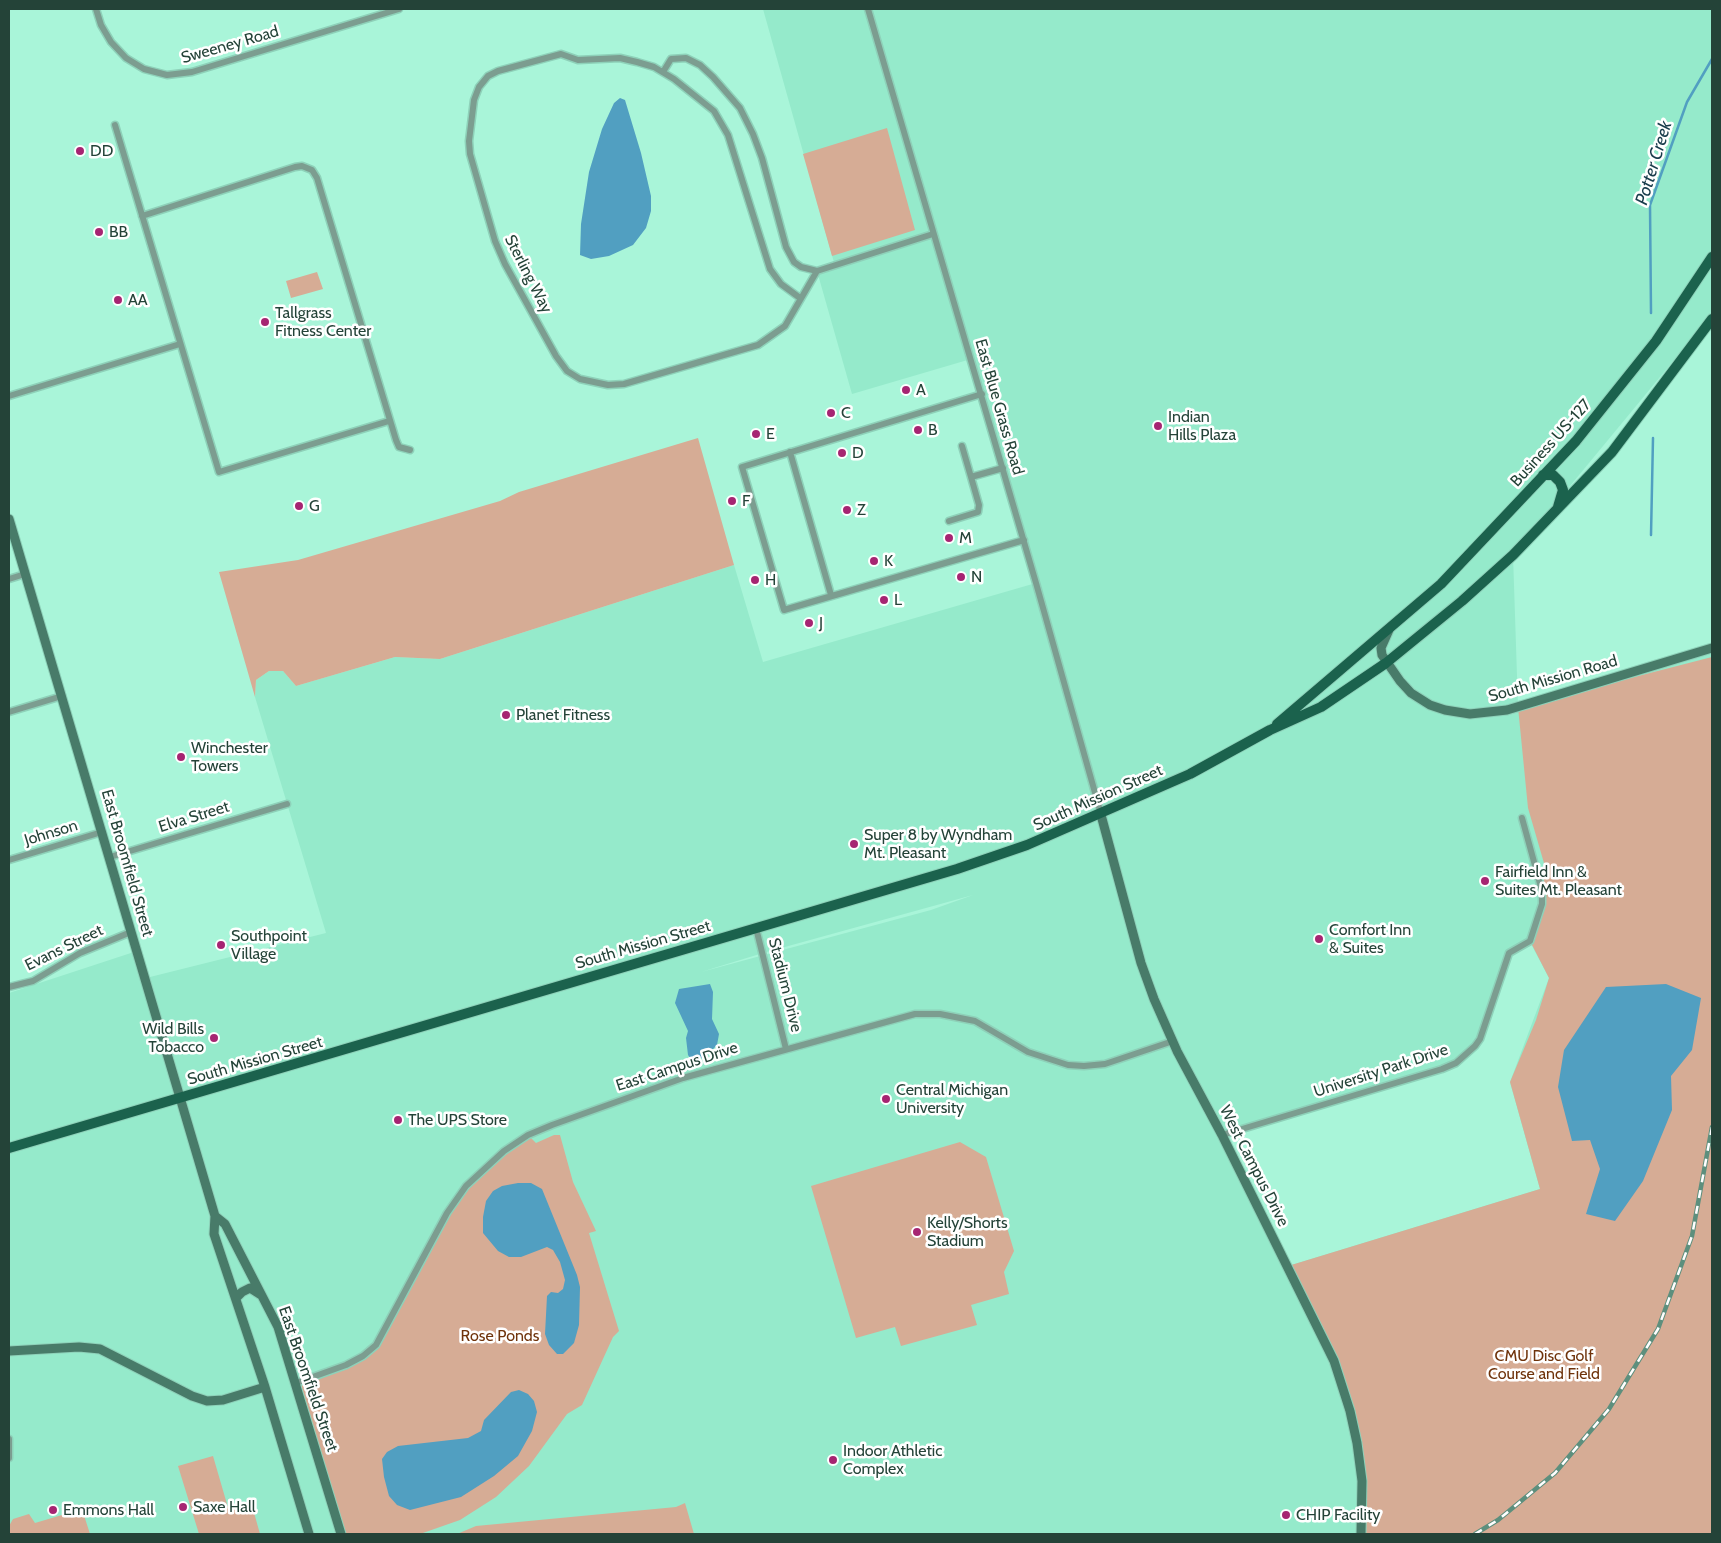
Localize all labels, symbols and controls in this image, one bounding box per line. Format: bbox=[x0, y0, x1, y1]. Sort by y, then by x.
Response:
street label: Sweeney Road bbox=[179, 22, 281, 68]
water label: Potter Creek bbox=[1631, 118, 1677, 208]
place label: DD bbox=[90, 141, 113, 161]
marker: DD bbox=[74, 145, 86, 157]
place label: BB bbox=[109, 222, 128, 242]
marker: BB bbox=[93, 226, 105, 238]
street label: Sterling Way bbox=[500, 232, 556, 316]
place label: AA bbox=[128, 290, 148, 310]
marker: AA bbox=[112, 294, 124, 306]
place label: Tallgrass Fitness Center bbox=[275, 303, 371, 341]
marker: Tallgrass Fitness Center bbox=[259, 316, 271, 328]
street label: East Blue Grass Road bbox=[970, 337, 1028, 477]
place label: A bbox=[916, 380, 926, 400]
marker: A bbox=[900, 384, 912, 396]
street label: Business US-127 bbox=[1507, 395, 1595, 491]
place label: C bbox=[841, 403, 851, 423]
marker: C bbox=[825, 407, 837, 419]
place label: Indian Hills Plaza bbox=[1168, 407, 1236, 445]
place label: B bbox=[928, 420, 938, 440]
marker: Indian Hills Plaza bbox=[1152, 420, 1164, 432]
place label: E bbox=[766, 424, 775, 444]
marker: B bbox=[912, 424, 924, 436]
marker: E bbox=[750, 428, 762, 440]
place label: D bbox=[852, 443, 864, 463]
marker: D bbox=[836, 447, 848, 459]
place label: F bbox=[742, 491, 750, 511]
marker: F bbox=[726, 495, 738, 507]
place label: G bbox=[309, 496, 320, 516]
marker: G bbox=[293, 500, 305, 512]
place label: Z bbox=[857, 500, 866, 520]
marker: Z bbox=[841, 504, 853, 516]
place label: M bbox=[959, 528, 972, 548]
marker: M bbox=[943, 532, 955, 544]
place label: K bbox=[884, 551, 893, 571]
marker: K bbox=[868, 555, 880, 567]
place label: N bbox=[971, 567, 982, 587]
place label: H bbox=[765, 570, 776, 590]
marker: N bbox=[955, 571, 967, 583]
marker: H bbox=[749, 574, 761, 586]
place label: L bbox=[894, 590, 902, 610]
marker: L bbox=[878, 594, 890, 606]
place label: J bbox=[819, 613, 823, 633]
marker: J bbox=[803, 617, 815, 629]
street label: South Mission Road bbox=[1486, 651, 1620, 707]
place label: Planet Fitness bbox=[516, 705, 610, 725]
marker: Planet Fitness bbox=[500, 709, 512, 721]
place label: Winchester Towers bbox=[191, 738, 268, 776]
marker: Winchester Towers bbox=[175, 751, 187, 763]
street label: South Mission Street bbox=[1030, 761, 1166, 835]
street label: East Broomfield Street bbox=[97, 787, 157, 939]
street label: Elva Street bbox=[156, 797, 232, 837]
street label: Johnson bbox=[22, 816, 80, 850]
place label: Super 8 by Wyndham Mt. Pleasant bbox=[864, 825, 1012, 863]
marker: Super 8 by Wyndham Mt. Pleasant bbox=[848, 838, 860, 850]
place label: Fairfield Inn & Suites Mt. Pleasant bbox=[1495, 862, 1622, 900]
marker: Fairfield Inn & Suites Mt. Pleasant bbox=[1479, 875, 1491, 887]
street label: South Mission Street bbox=[573, 917, 713, 973]
place label: Comfort Inn & Suites bbox=[1329, 920, 1411, 958]
street label: Evans Street bbox=[22, 921, 106, 975]
place label: Southpoint Village bbox=[231, 926, 307, 964]
marker: Comfort Inn & Suites bbox=[1313, 933, 1325, 945]
street label: Stadium Drive bbox=[764, 936, 806, 1034]
marker: Southpoint Village bbox=[215, 939, 227, 951]
place label: Wild Bills Tobacco bbox=[142, 1019, 204, 1057]
marker: Wild Bills Tobacco bbox=[208, 1032, 220, 1044]
street label: South Mission Street bbox=[185, 1033, 325, 1089]
street label: East Campus Drive bbox=[614, 1038, 740, 1096]
street label: University Park Drive bbox=[1311, 1040, 1451, 1102]
place label: Central Michigan University bbox=[896, 1080, 1008, 1118]
marker: Central Michigan University bbox=[880, 1093, 892, 1105]
street label: West Campus Drive bbox=[1215, 1102, 1293, 1230]
place label: The UPS Store bbox=[408, 1110, 507, 1130]
marker: The UPS Store bbox=[392, 1114, 404, 1126]
place label: Kelly/Shorts Stadium bbox=[927, 1213, 1008, 1251]
marker: Kelly/Shorts Stadium bbox=[911, 1226, 923, 1238]
street label: East Broomfield Street bbox=[274, 1304, 342, 1454]
park label: Rose Ponds bbox=[461, 1326, 539, 1346]
park label: CMU Disc Golf Course and Field bbox=[1488, 1346, 1600, 1384]
place label: Indoor Athletic Complex bbox=[843, 1441, 942, 1479]
marker: Indoor Athletic Complex bbox=[827, 1454, 839, 1466]
place label: Saxe Hall bbox=[193, 1497, 255, 1517]
place label: Emmons Hall bbox=[63, 1500, 154, 1520]
marker: Saxe Hall bbox=[177, 1501, 189, 1513]
marker: Emmons Hall bbox=[47, 1504, 59, 1516]
place label: CHIP Facility bbox=[1296, 1505, 1380, 1525]
marker: CHIP Facility bbox=[1280, 1509, 1292, 1521]

